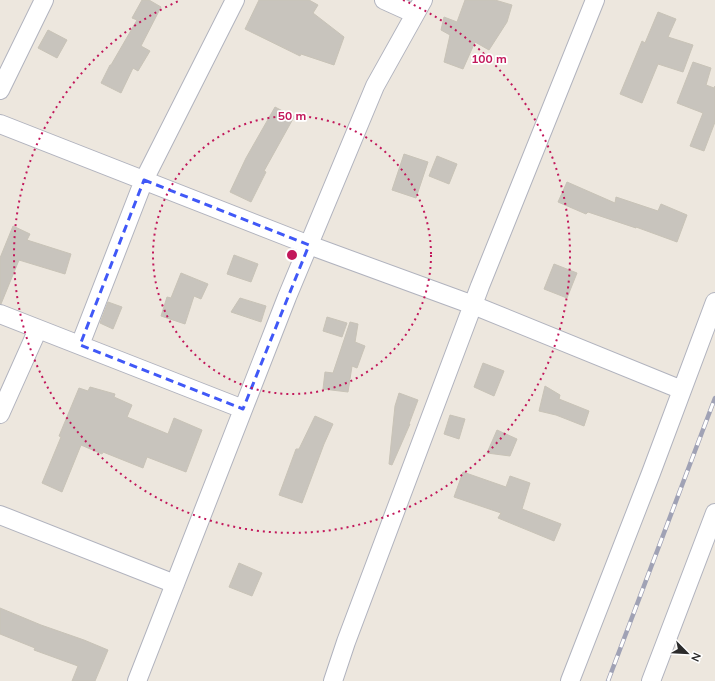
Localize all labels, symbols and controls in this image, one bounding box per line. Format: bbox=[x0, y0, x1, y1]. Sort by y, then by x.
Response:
text: 100 m bbox=[471, 51, 507, 66]
text: 50 m bbox=[278, 108, 306, 123]
centre of rings bbox=[285, 248, 299, 262]
north arrow bbox=[667, 633, 707, 673]
text: N bbox=[688, 650, 704, 664]

